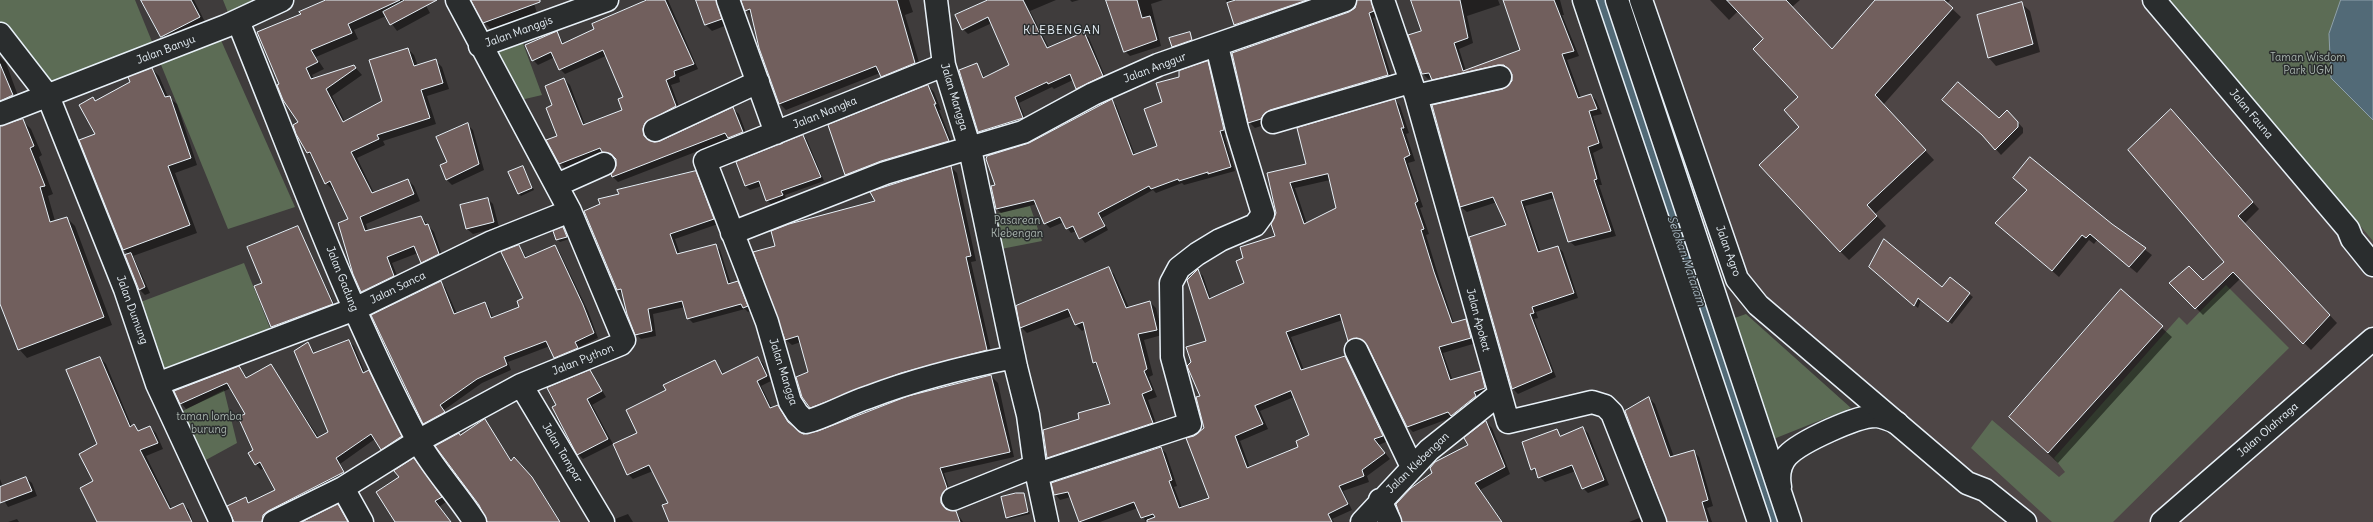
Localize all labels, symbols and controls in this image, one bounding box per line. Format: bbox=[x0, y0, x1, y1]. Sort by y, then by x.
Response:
street label: Jalan Manggis bbox=[483, 14, 555, 50]
district label: KLEBENGAN bbox=[1023, 24, 1101, 38]
street label: Jalan Banyu bbox=[135, 33, 197, 67]
street label: Jalan Anggur bbox=[1122, 50, 1188, 86]
park label: Taman Wisdom Park UGM bbox=[2270, 51, 2346, 77]
street label: Jalan Mangga bbox=[938, 62, 970, 132]
street label: Jalan Fauna bbox=[2226, 87, 2276, 141]
street label: Jalan Nangka bbox=[791, 94, 859, 132]
park label: Pasarean Klebengan bbox=[991, 214, 1043, 240]
water label: Selokan Mataram bbox=[1664, 214, 1708, 308]
street label: Jalan Agro bbox=[1713, 224, 1743, 278]
street label: Jalan Gadung bbox=[323, 244, 361, 314]
street label: Jalan Sanca bbox=[368, 269, 428, 307]
street label: Jalan Dumung bbox=[113, 274, 151, 346]
street label: Jalan Apokat bbox=[1463, 287, 1493, 353]
street label: Jalan Mangga bbox=[766, 337, 800, 407]
street label: Jalan Python bbox=[550, 342, 616, 378]
street label: Jalan Olahraga bbox=[2235, 400, 2301, 460]
park label: taman lomba burung bbox=[176, 410, 242, 436]
street label: Jalan Tampar bbox=[539, 421, 585, 485]
street label: Jalan Klebengan bbox=[1384, 430, 1452, 496]

